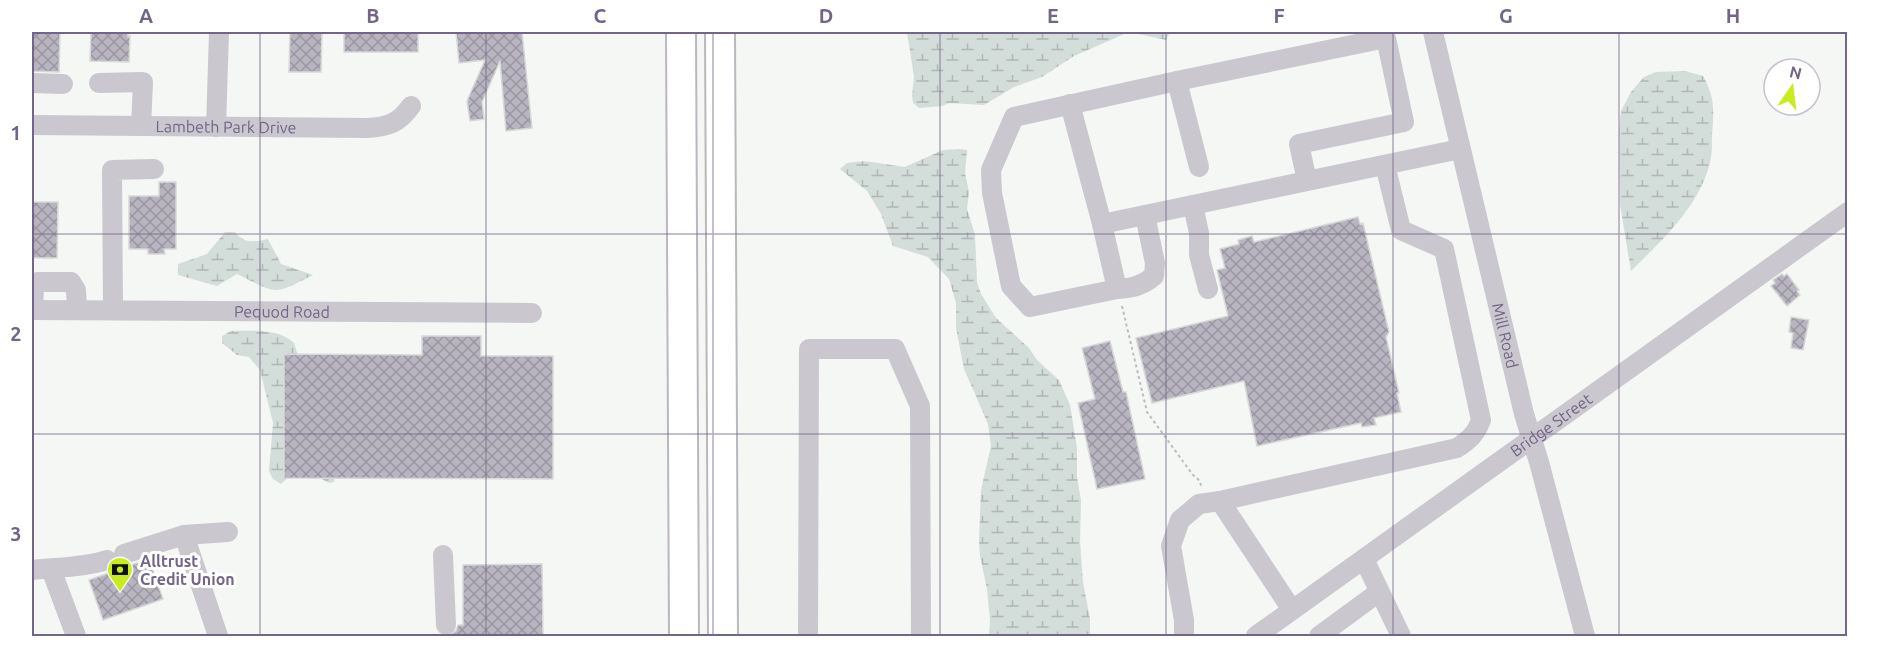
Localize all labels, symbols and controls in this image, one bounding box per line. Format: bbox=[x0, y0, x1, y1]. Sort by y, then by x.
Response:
text: A bbox=[139, 4, 153, 27]
text: B bbox=[366, 4, 380, 27]
text: C bbox=[594, 4, 607, 27]
text: D bbox=[819, 4, 833, 27]
text: E bbox=[1047, 4, 1059, 27]
text: F bbox=[1273, 4, 1285, 27]
text: G bbox=[1499, 4, 1513, 27]
text: H bbox=[1726, 4, 1740, 27]
north arrow bbox=[1762, 57, 1822, 117]
text: N bbox=[1788, 62, 1804, 83]
street label: Lambeth Park Drive bbox=[155, 117, 297, 136]
text: 1 bbox=[10, 121, 22, 144]
street label: Mill Road bbox=[1489, 301, 1522, 370]
street label: Pequod Road bbox=[234, 302, 330, 321]
text: 2 bbox=[10, 322, 22, 345]
street label: Bridge Street bbox=[1507, 389, 1596, 460]
text: 3 bbox=[10, 522, 22, 545]
place label: Alltrust Credit Union bbox=[140, 552, 235, 588]
bank icon: Alltrust Credit Union bbox=[105, 555, 135, 593]

